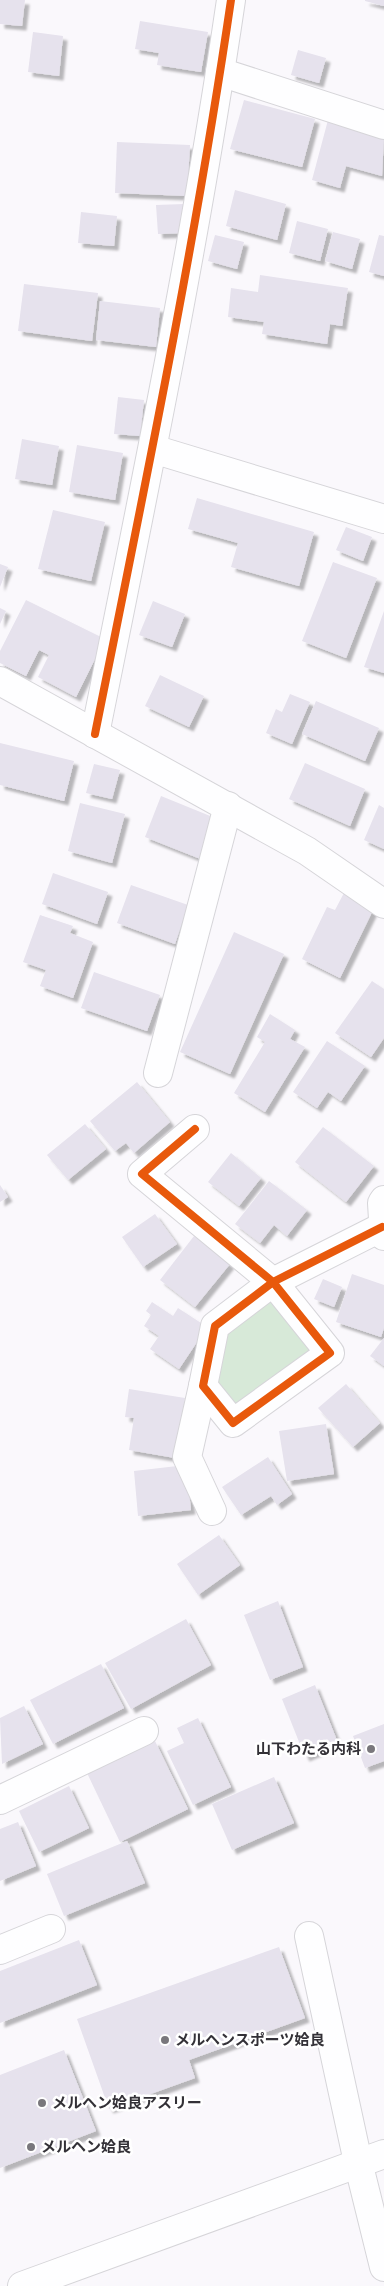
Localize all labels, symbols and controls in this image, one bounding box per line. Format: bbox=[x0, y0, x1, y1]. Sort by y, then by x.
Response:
place label: 山下わたる内科 bbox=[256, 1739, 361, 1758]
marker: 山下わたる内科 bbox=[365, 1743, 377, 1755]
place label: メルヘンスポーツ姶良 bbox=[175, 2030, 324, 2049]
marker: メルヘンスポーツ姶良 bbox=[159, 2034, 171, 2046]
place label: メルヘン姶良アスリー bbox=[52, 2093, 202, 2112]
marker: メルヘン姶良アスリー bbox=[36, 2097, 48, 2109]
place label: メルヘン姶良 bbox=[41, 2137, 131, 2156]
marker: メルヘン姶良 bbox=[25, 2141, 37, 2153]

